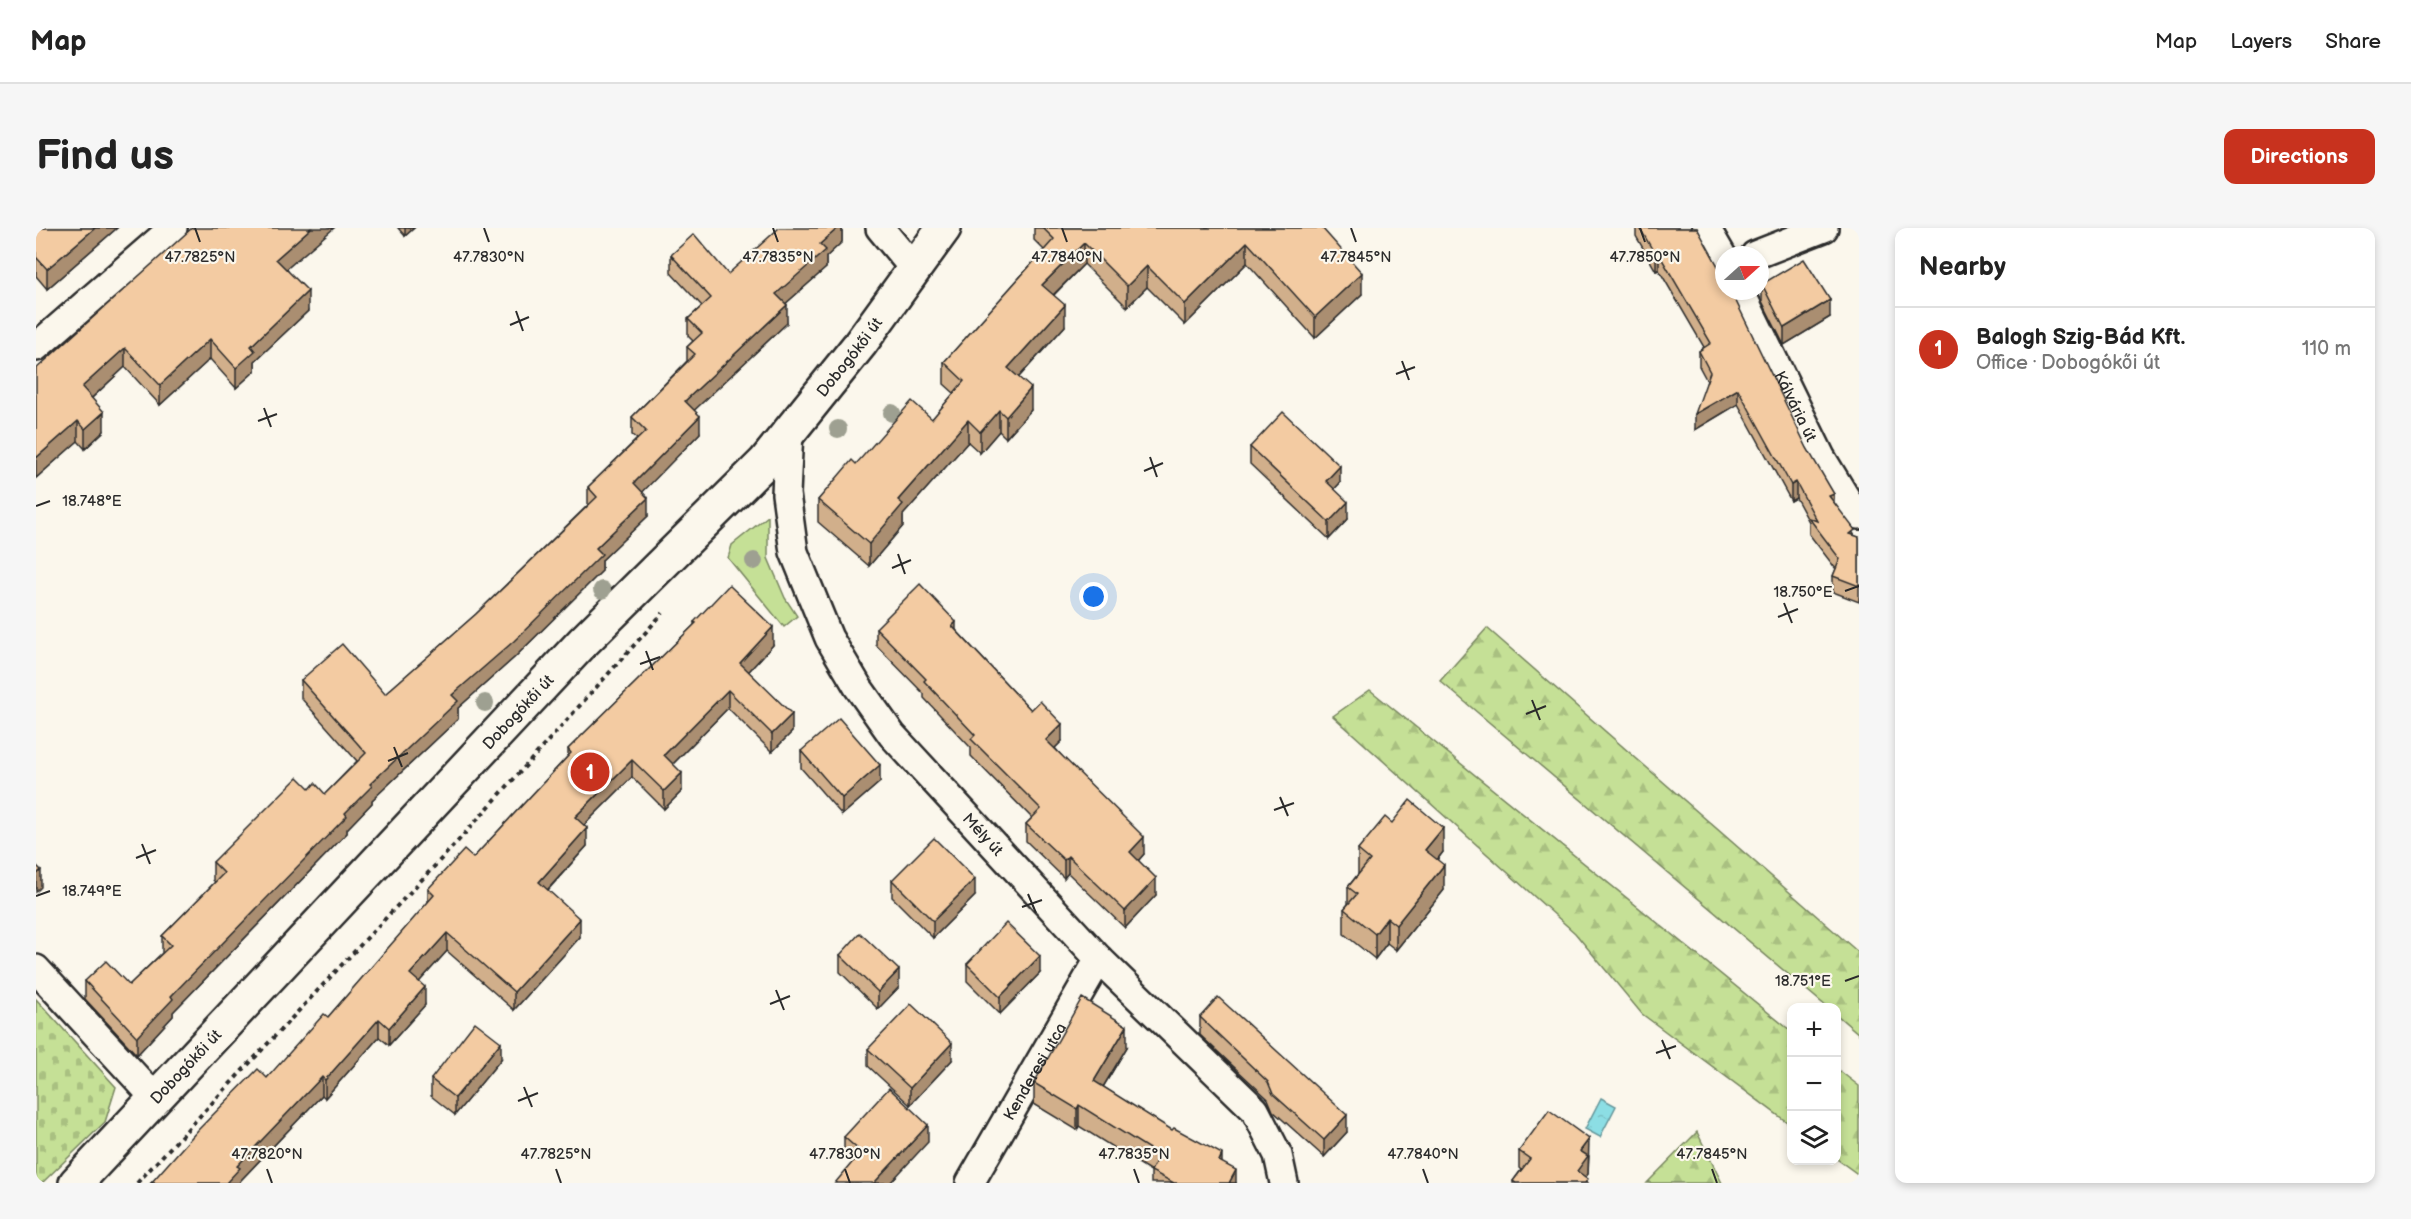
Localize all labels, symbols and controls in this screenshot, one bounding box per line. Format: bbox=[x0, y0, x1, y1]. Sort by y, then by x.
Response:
text: Map bbox=[30, 25, 86, 58]
text: Map bbox=[2155, 29, 2197, 54]
text: Layers bbox=[2230, 29, 2292, 54]
text: Share bbox=[2325, 29, 2381, 54]
button: Directions bbox=[2224, 129, 2375, 184]
text: Find us bbox=[36, 131, 174, 182]
north arrow bbox=[1715, 246, 1769, 300]
text: 47.7825°N bbox=[165, 248, 236, 267]
text: 47.7830°N bbox=[453, 248, 525, 267]
text: 47.7835°N bbox=[742, 248, 814, 267]
text: 47.7840°N bbox=[1031, 248, 1103, 267]
text: 47.7845°N bbox=[1320, 248, 1392, 267]
text: 47.7850°N bbox=[1609, 248, 1681, 267]
text: Nearby bbox=[1919, 252, 2006, 283]
street label: Dobogókői út bbox=[813, 314, 887, 401]
text: Balogh Szig-Bád Kft. bbox=[1976, 324, 2185, 351]
text: 1 bbox=[1934, 337, 1943, 361]
text: 110 m bbox=[2302, 337, 2351, 361]
text: Office · Dobogókői út bbox=[1976, 351, 2160, 375]
street label: Kálvária út bbox=[1770, 368, 1820, 445]
text: 18.748°E bbox=[62, 492, 122, 511]
your location bbox=[1079, 582, 1108, 611]
text: 18.750°E bbox=[1773, 583, 1833, 602]
street label: Dobogókői út bbox=[479, 671, 558, 754]
pin: 1 bbox=[570, 750, 610, 794]
street label: Mély út bbox=[958, 810, 1007, 860]
text: 18.749°E bbox=[62, 882, 122, 901]
text: 18.751°E bbox=[1775, 972, 1831, 991]
map controls bbox=[1787, 1003, 1841, 1165]
button: + bbox=[1787, 1003, 1841, 1057]
street label: Kenderesi utca bbox=[1000, 1020, 1071, 1124]
street label: Dobogókői út bbox=[147, 1026, 226, 1109]
button: − bbox=[1787, 1057, 1841, 1111]
button: layers bbox=[1787, 1111, 1841, 1165]
text: 47.7820°N bbox=[231, 1145, 303, 1164]
text: 47.7825°N bbox=[521, 1145, 592, 1164]
text: 47.7830°N bbox=[809, 1145, 881, 1164]
text: 47.7835°N bbox=[1098, 1145, 1170, 1164]
text: 47.7840°N bbox=[1387, 1145, 1459, 1164]
text: 47.7845°N bbox=[1676, 1145, 1748, 1164]

